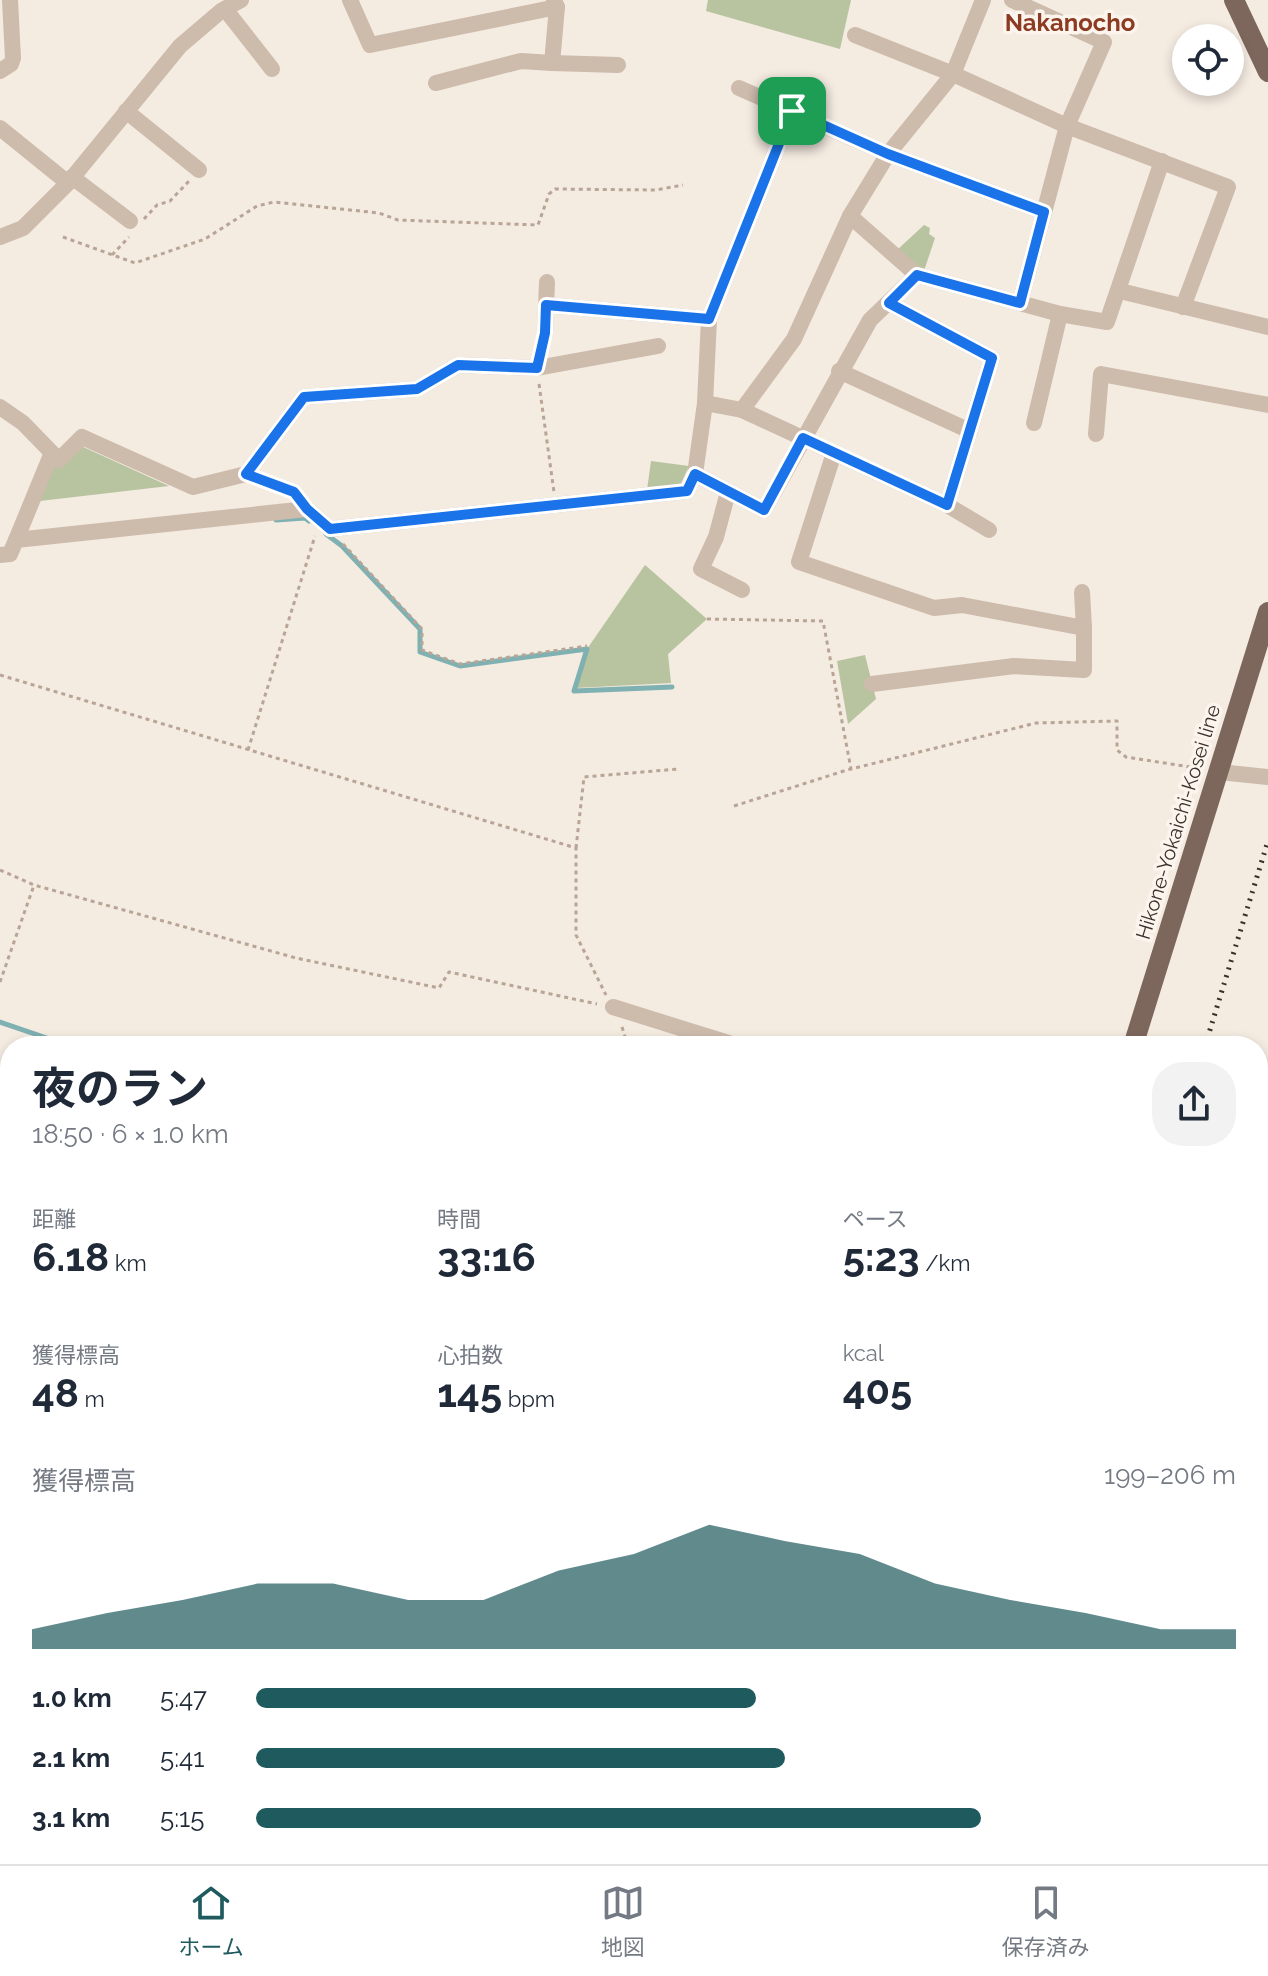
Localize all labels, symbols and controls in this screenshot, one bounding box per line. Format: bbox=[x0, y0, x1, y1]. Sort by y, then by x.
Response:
district label: Nakanocho bbox=[1005, 8, 1135, 37]
map controls bbox=[1172, 24, 1244, 96]
button: locate bbox=[1172, 24, 1244, 96]
pin bbox=[758, 77, 826, 145]
icon: arrive bbox=[770, 89, 814, 133]
street label: Hikone-Yokaichi-Kosei line bbox=[1131, 702, 1225, 942]
button: share bbox=[1152, 1062, 1236, 1146]
text: 夜のラン bbox=[32, 1063, 208, 1114]
text: 18:50 · 6 × 1.0 km bbox=[32, 1119, 229, 1149]
text: 距離 bbox=[32, 1206, 76, 1232]
text: 時間 bbox=[437, 1206, 481, 1232]
text: ペース bbox=[843, 1206, 908, 1232]
text: 6.18 bbox=[32, 1233, 109, 1280]
text: 33:16 bbox=[437, 1233, 536, 1280]
text: 5:23 bbox=[843, 1233, 920, 1280]
text: km bbox=[109, 1250, 147, 1276]
text: /km bbox=[920, 1250, 970, 1276]
text: kcal bbox=[843, 1340, 884, 1366]
text: 獲得標高 bbox=[32, 1342, 120, 1368]
text: 心拍数 bbox=[437, 1342, 503, 1368]
text: 405 bbox=[843, 1366, 912, 1413]
text: 48 bbox=[32, 1369, 79, 1416]
text: 145 bbox=[437, 1369, 502, 1416]
text: m bbox=[79, 1386, 105, 1412]
text: bpm bbox=[502, 1386, 555, 1412]
text: 199–206 m bbox=[1104, 1460, 1236, 1490]
text: 獲得標高 bbox=[32, 1466, 136, 1496]
text: 1.0 km bbox=[32, 1683, 112, 1713]
text: 5:47 bbox=[160, 1683, 207, 1713]
text: 2.1 km bbox=[32, 1743, 110, 1773]
text: 5:41 bbox=[160, 1743, 204, 1773]
text: 3.1 km bbox=[32, 1803, 110, 1833]
text: 5:15 bbox=[160, 1803, 204, 1833]
tab: ホーム bbox=[178, 1881, 244, 1961]
tab: 地図 bbox=[601, 1881, 645, 1961]
tab: 保存済み bbox=[1002, 1881, 1090, 1961]

